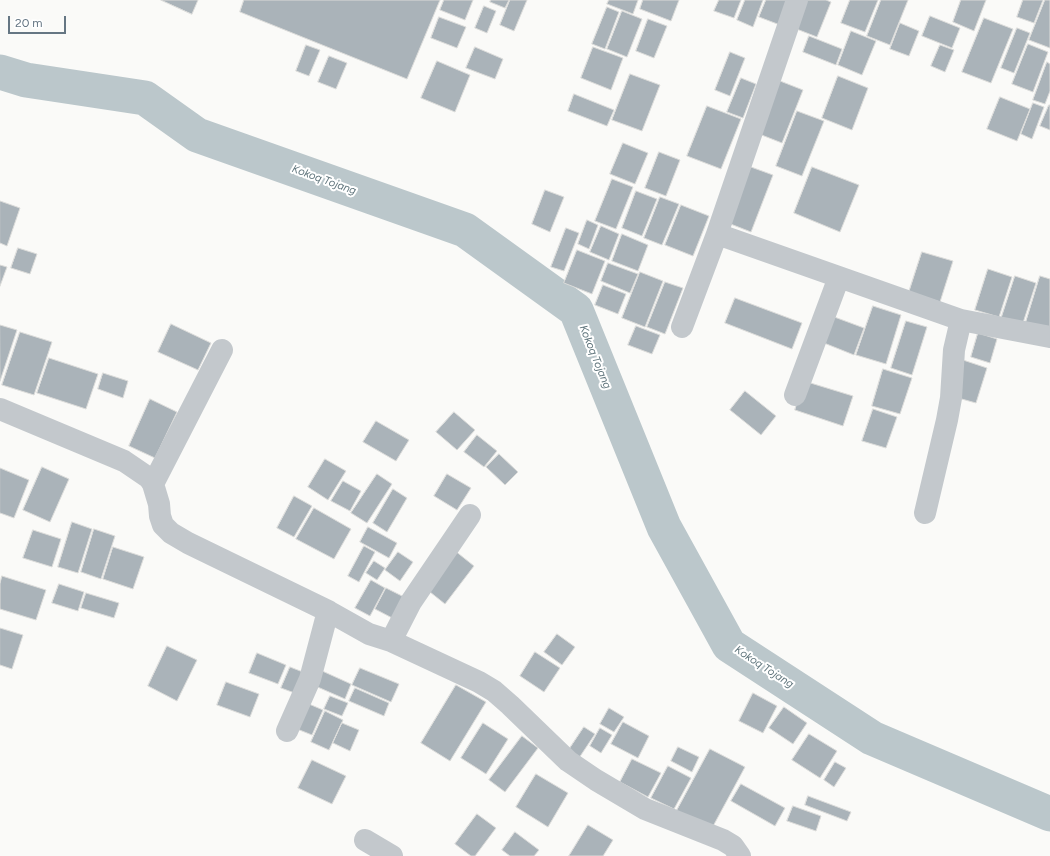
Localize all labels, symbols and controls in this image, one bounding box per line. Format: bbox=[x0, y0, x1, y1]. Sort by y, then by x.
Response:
scale bar bbox=[10, 8, 68, 34]
text: 20 m bbox=[15, 16, 43, 30]
water label: Kokoq Tojang bbox=[290, 162, 358, 198]
water label: Kokoq Tojang bbox=[576, 323, 614, 391]
water label: Kokoq Tojang bbox=[732, 643, 796, 691]

